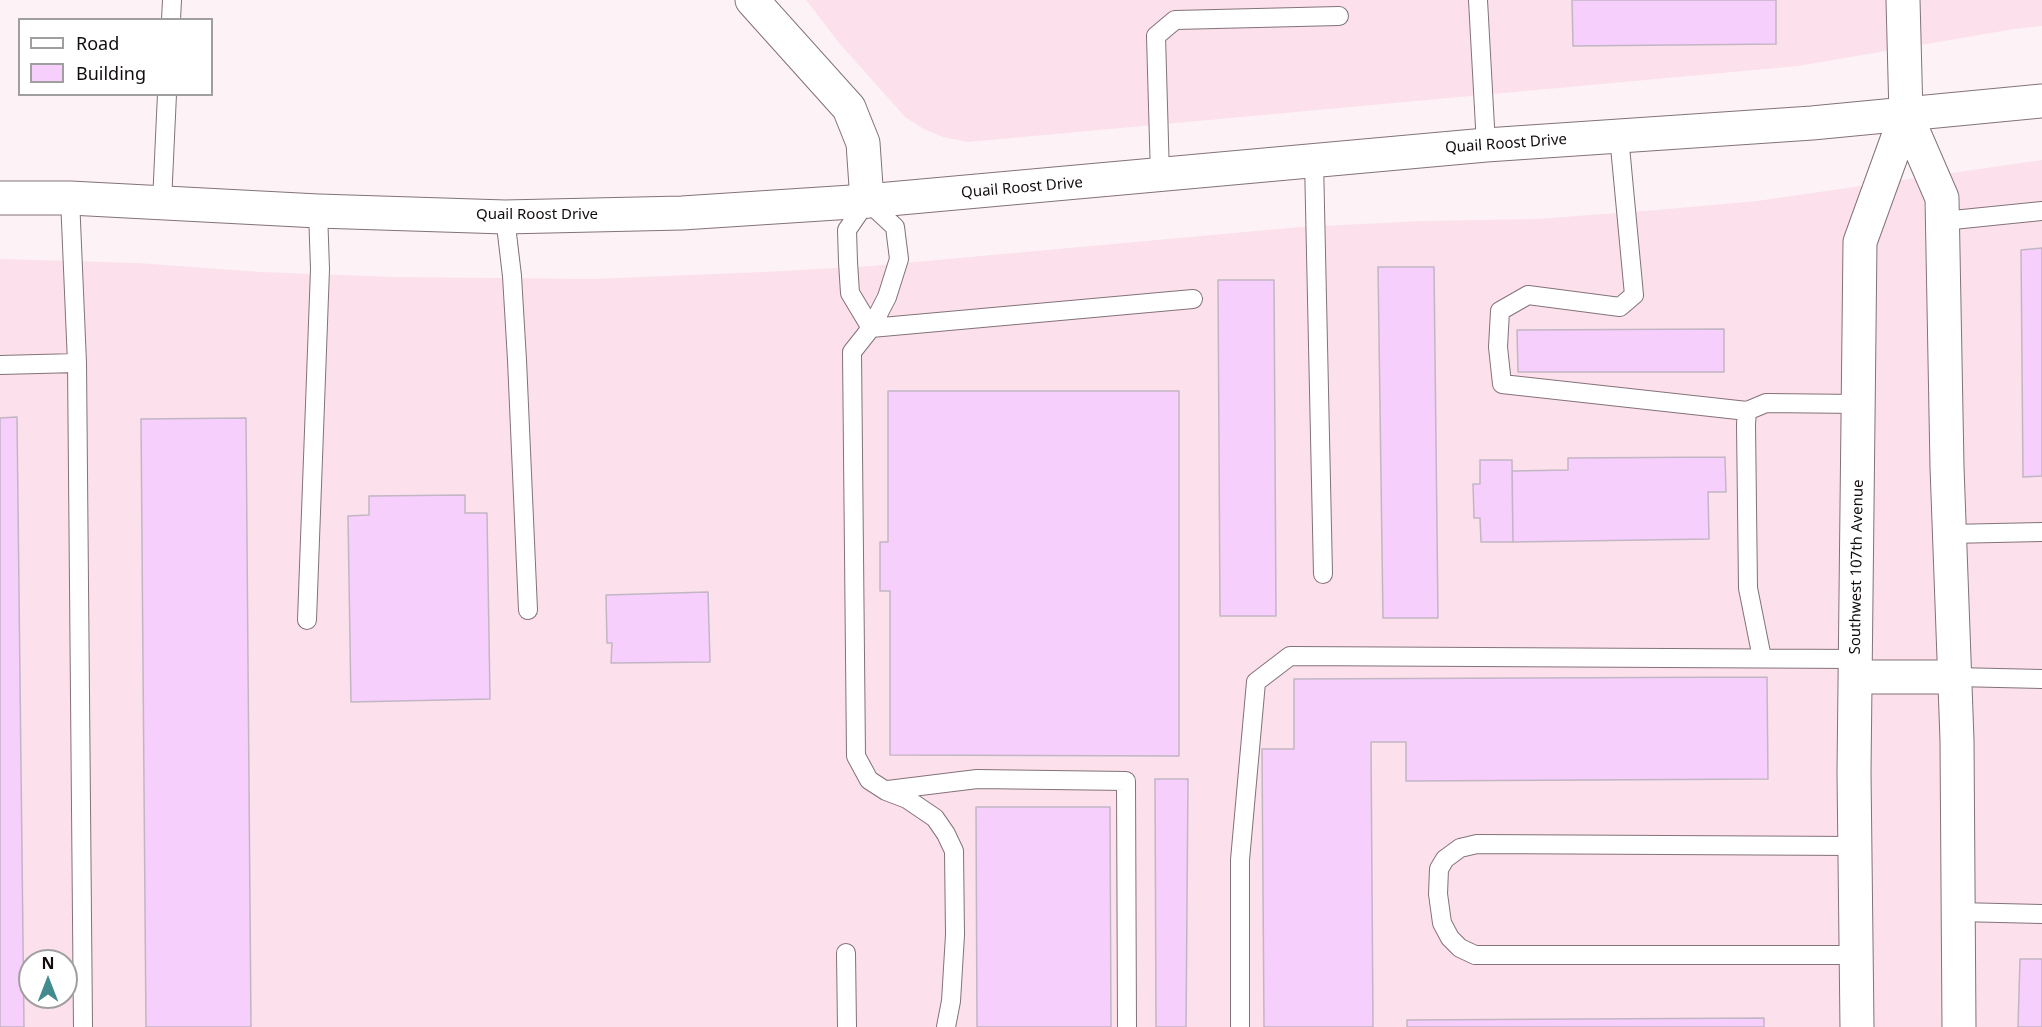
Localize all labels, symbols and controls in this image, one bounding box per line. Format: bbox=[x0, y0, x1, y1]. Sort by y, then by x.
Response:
legend bbox=[18, 18, 213, 96]
text: Road bbox=[76, 31, 119, 55]
text: Building bbox=[76, 61, 146, 85]
street label: Quail Roost Drive bbox=[1444, 131, 1568, 157]
street label: Quail Roost Drive bbox=[960, 174, 1084, 202]
street label: Quail Roost Drive bbox=[476, 206, 598, 224]
street label: Southwest 107th Avenue bbox=[1846, 479, 1868, 655]
north arrow bbox=[18, 949, 78, 1009]
text: N bbox=[41, 952, 55, 974]

